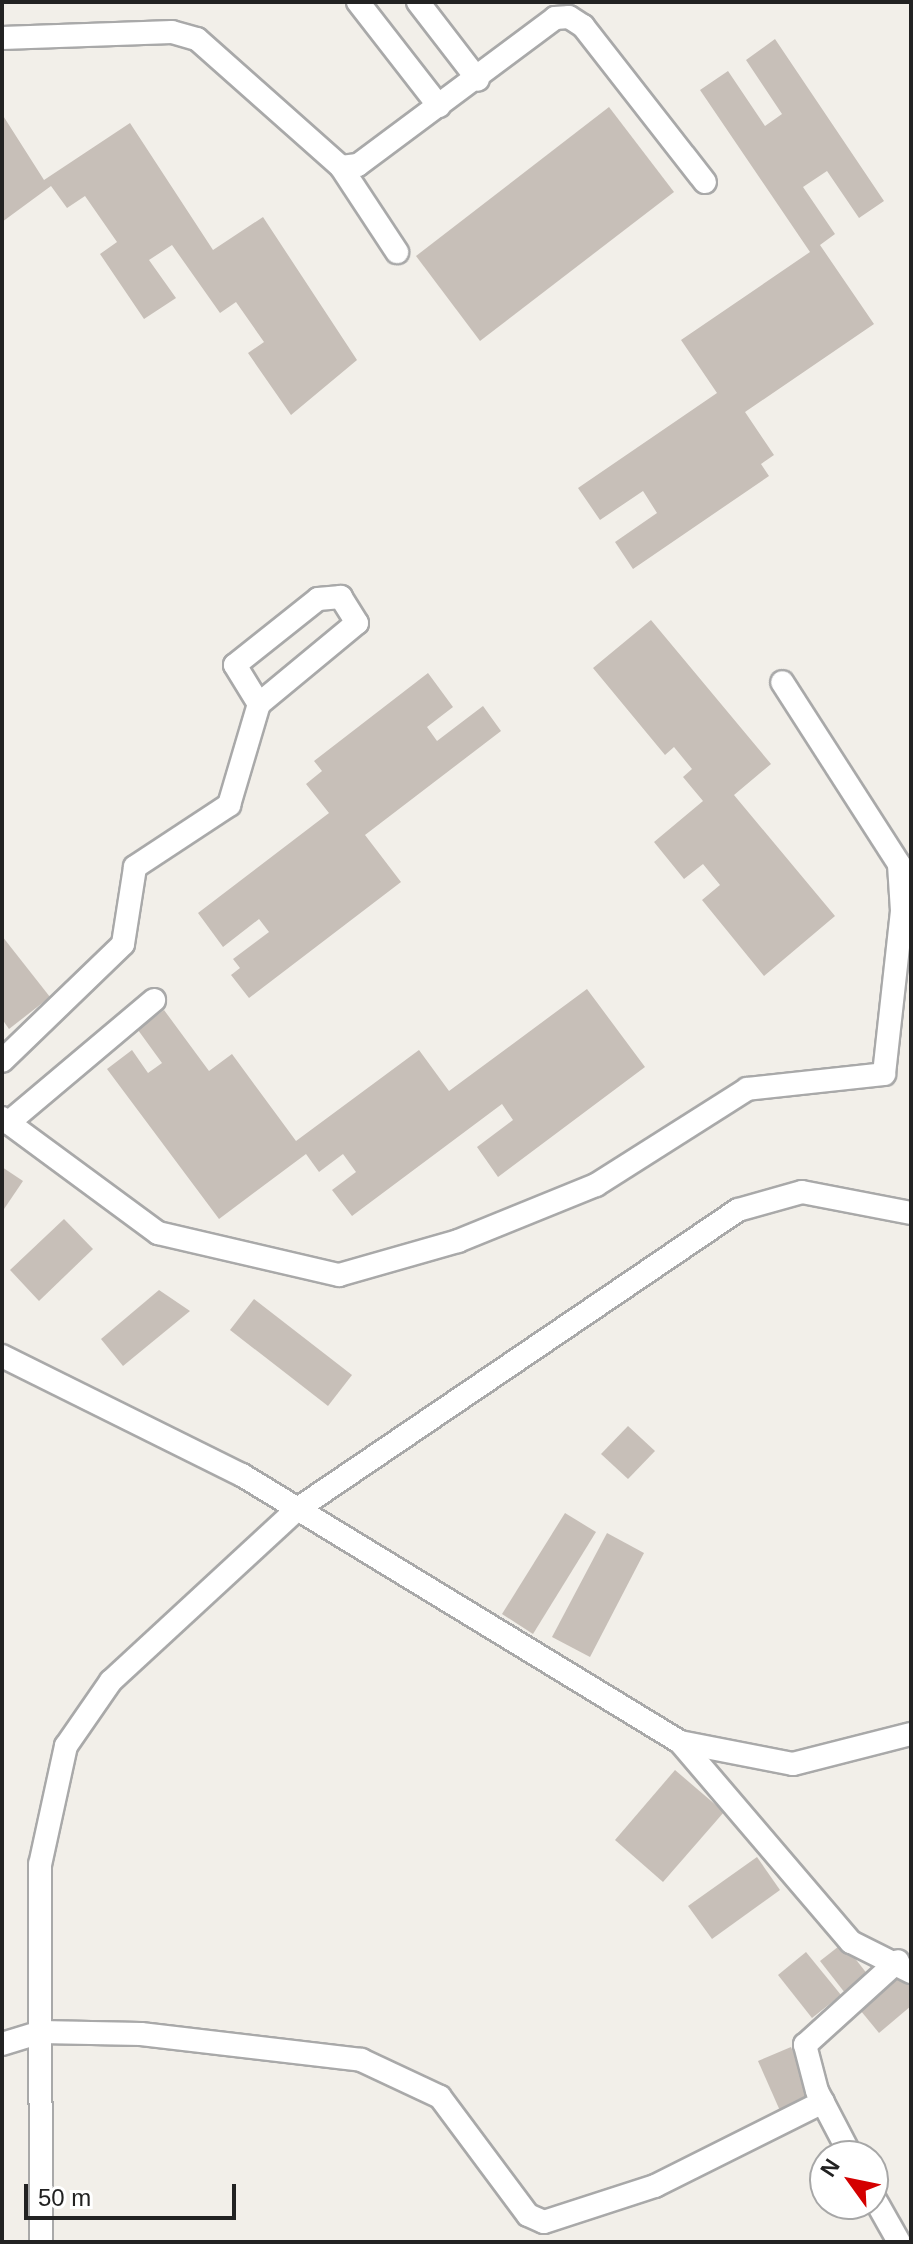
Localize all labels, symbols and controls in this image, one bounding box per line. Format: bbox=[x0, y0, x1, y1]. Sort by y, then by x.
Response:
north arrow bbox=[809, 2140, 889, 2220]
text: N bbox=[815, 2154, 845, 2181]
scale bar bbox=[28, 2168, 240, 2218]
text: 50 m bbox=[38, 2184, 91, 2211]

